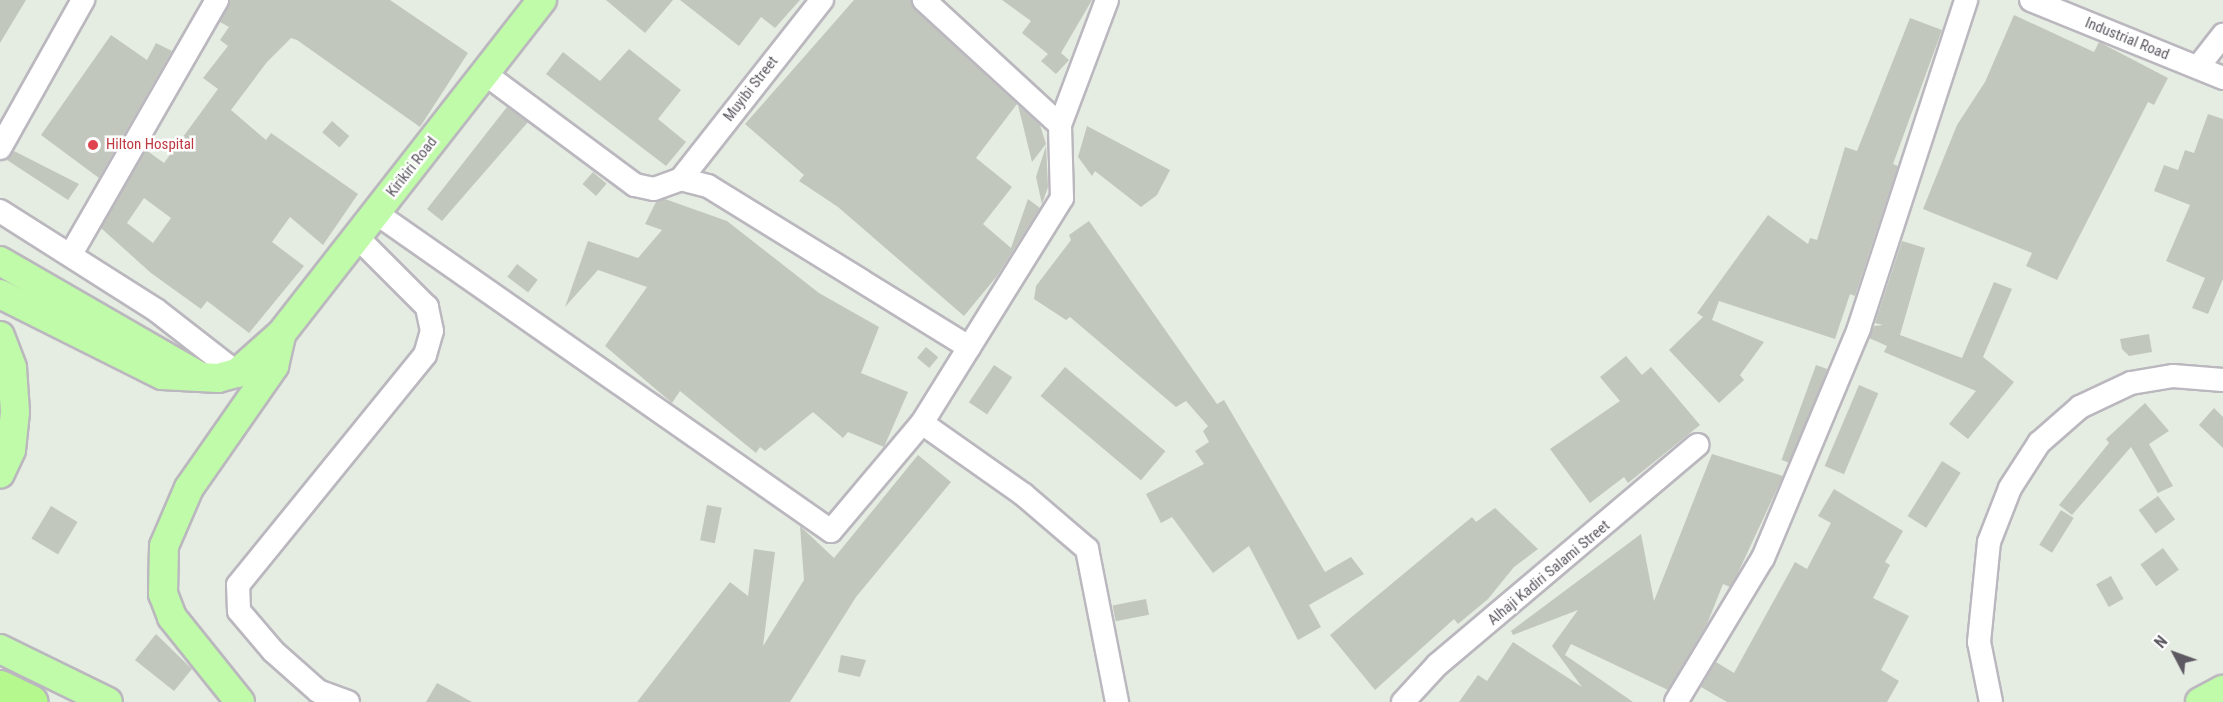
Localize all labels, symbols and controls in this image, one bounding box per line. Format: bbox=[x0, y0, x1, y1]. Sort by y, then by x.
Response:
street label: Industrial Road bbox=[2082, 14, 2172, 64]
street label: Muyibi Street bbox=[720, 53, 782, 125]
street label: Kirikiri Road bbox=[383, 133, 441, 201]
marker: Hilton Hospital bbox=[84, 136, 102, 154]
place label: Hilton Hospital bbox=[106, 136, 194, 154]
street label: Alhaji Kadiri Salami Street bbox=[1484, 517, 1614, 629]
north arrow bbox=[2145, 624, 2205, 684]
text: N bbox=[2151, 632, 2171, 652]

